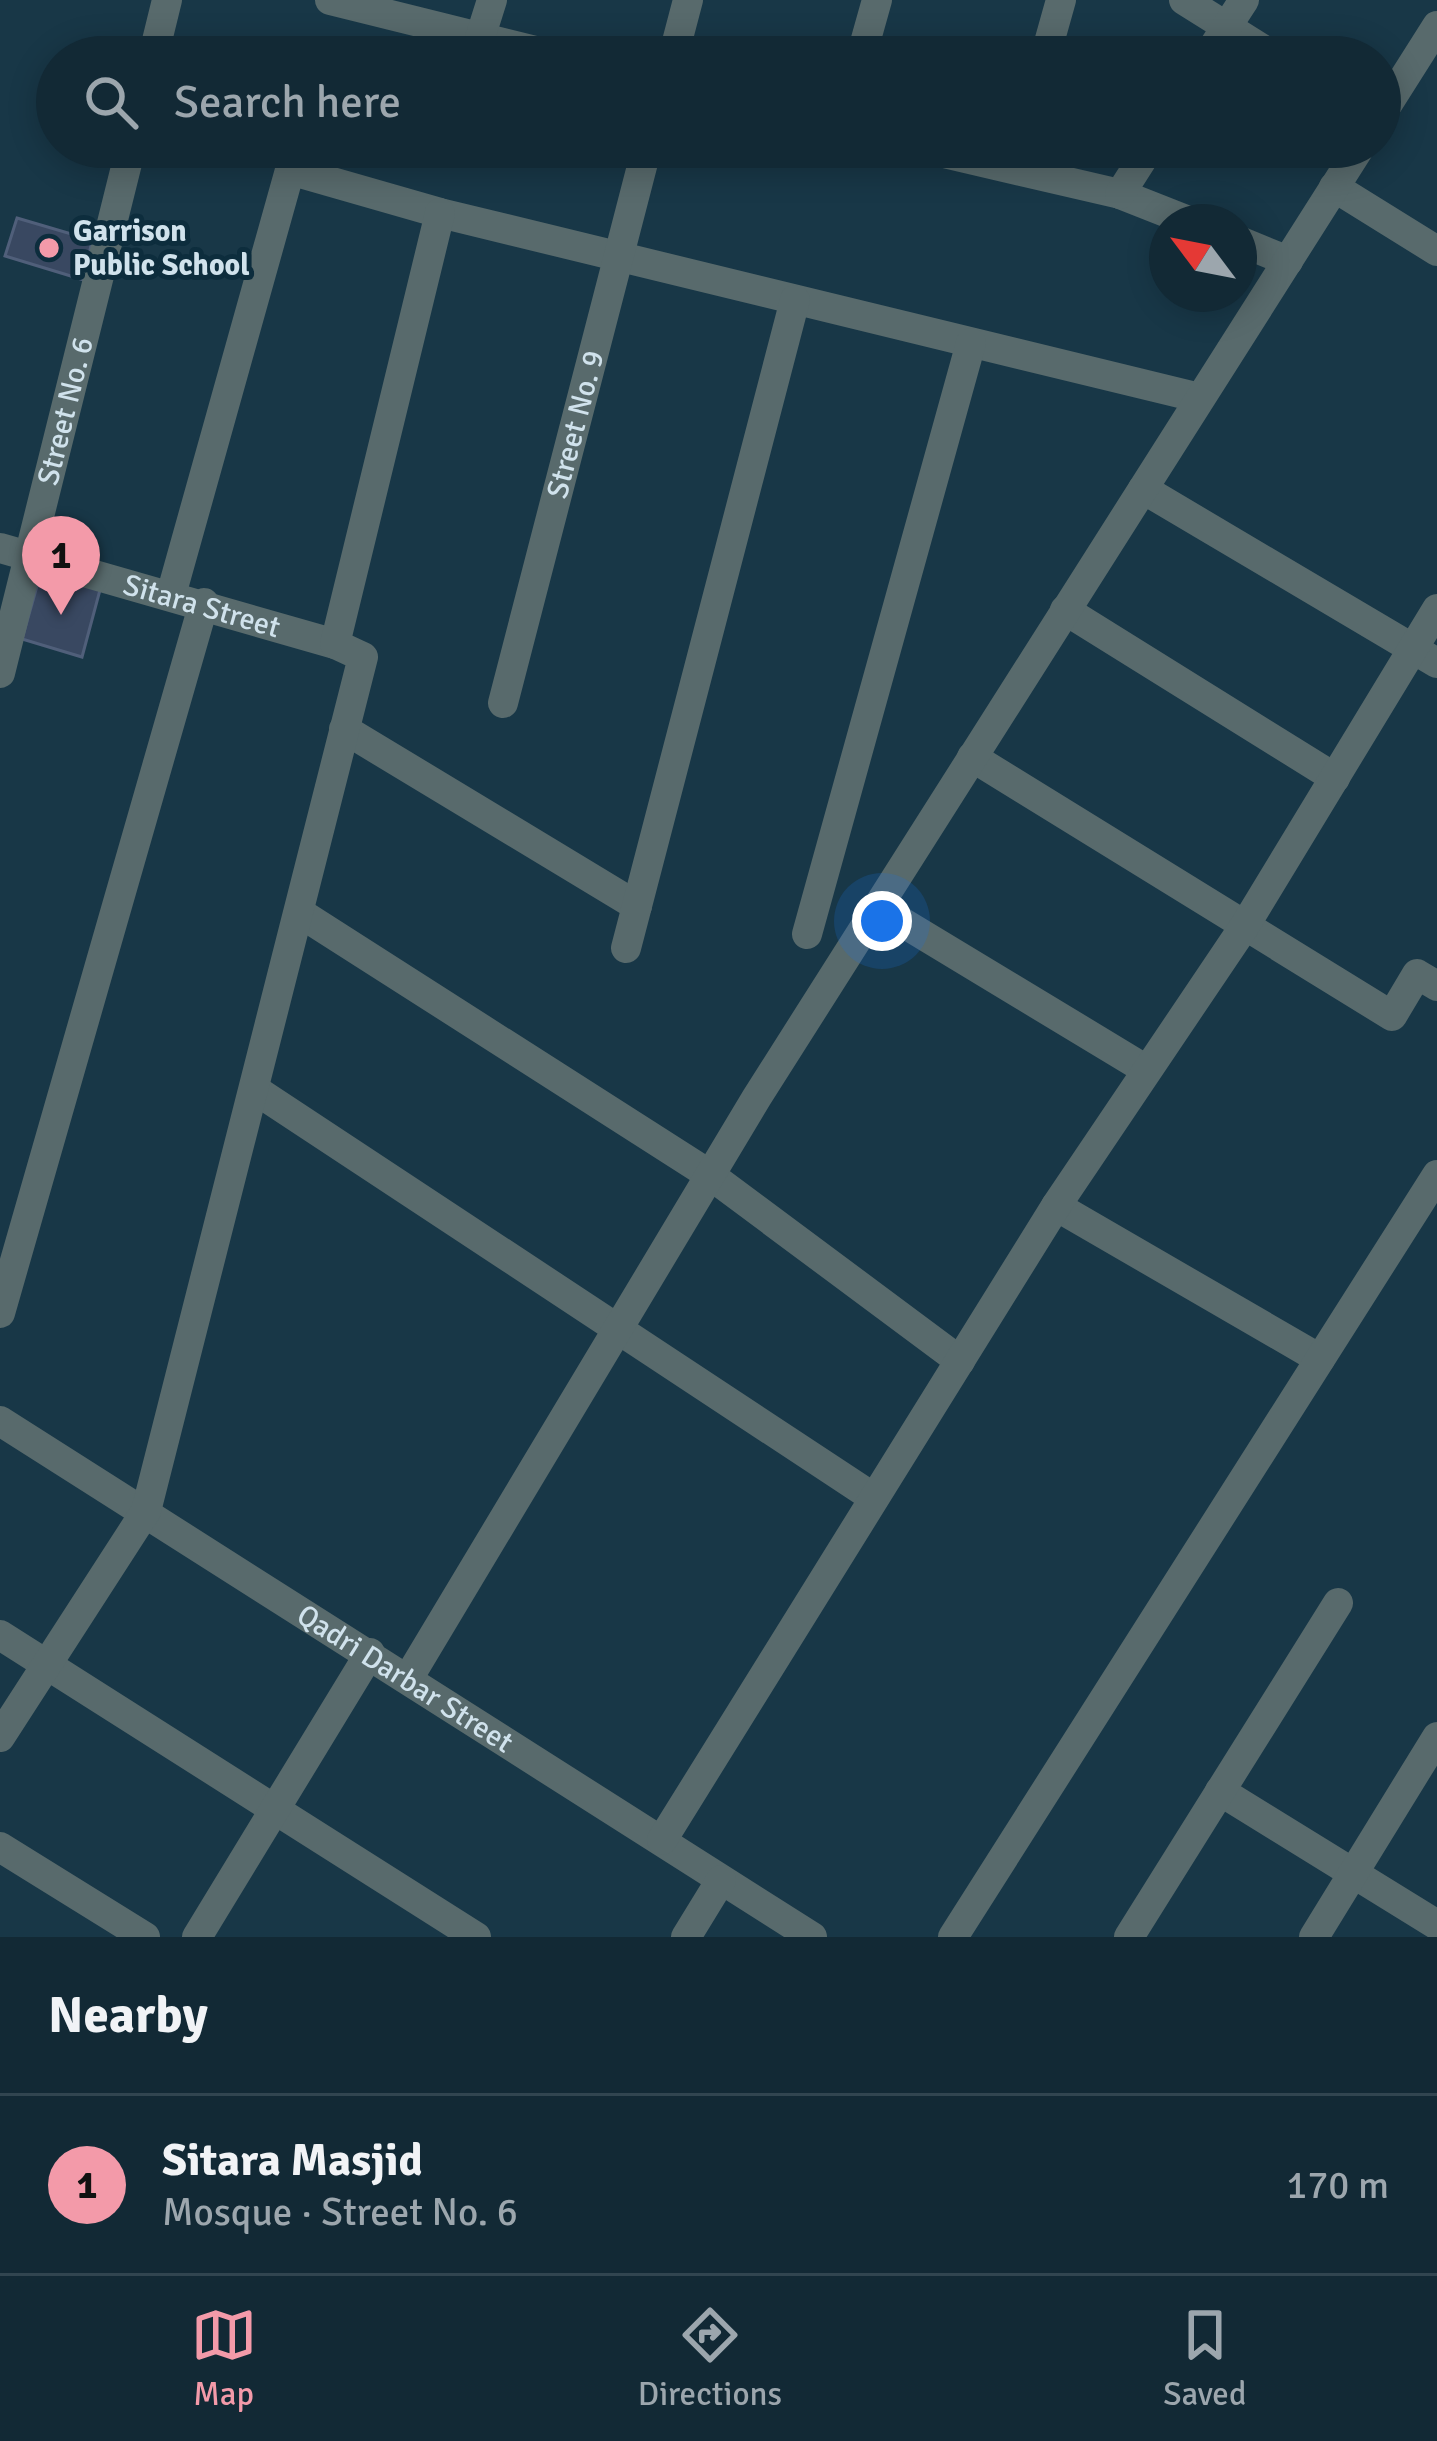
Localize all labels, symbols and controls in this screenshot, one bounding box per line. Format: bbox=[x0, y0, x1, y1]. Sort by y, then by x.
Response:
search box bbox=[36, 36, 1401, 168]
icon: search bbox=[78, 69, 144, 135]
text: Search here bbox=[174, 75, 401, 130]
north arrow bbox=[1149, 204, 1257, 312]
place label: Garrison Public School bbox=[73, 213, 250, 284]
marker: Garrison Public School bbox=[36, 235, 62, 261]
street label: Street No. 6 bbox=[30, 333, 102, 489]
street label: Street No. 9 bbox=[539, 346, 613, 502]
pin: 1 bbox=[22, 516, 100, 615]
street label: Sitara Street bbox=[119, 566, 284, 646]
your location bbox=[852, 891, 912, 951]
street label: Qadri Darbar Street bbox=[290, 1597, 520, 1761]
text: Nearby bbox=[48, 1984, 208, 2047]
text: Sitara Masjid bbox=[162, 2133, 423, 2188]
text: 1 bbox=[76, 2161, 98, 2209]
text: 170 m bbox=[1286, 2161, 1389, 2209]
text: Mosque · Street No. 6 bbox=[162, 2188, 518, 2236]
tab: Map bbox=[191, 2302, 257, 2415]
tab: Directions bbox=[638, 2302, 782, 2415]
tab: Saved bbox=[1163, 2302, 1246, 2415]

